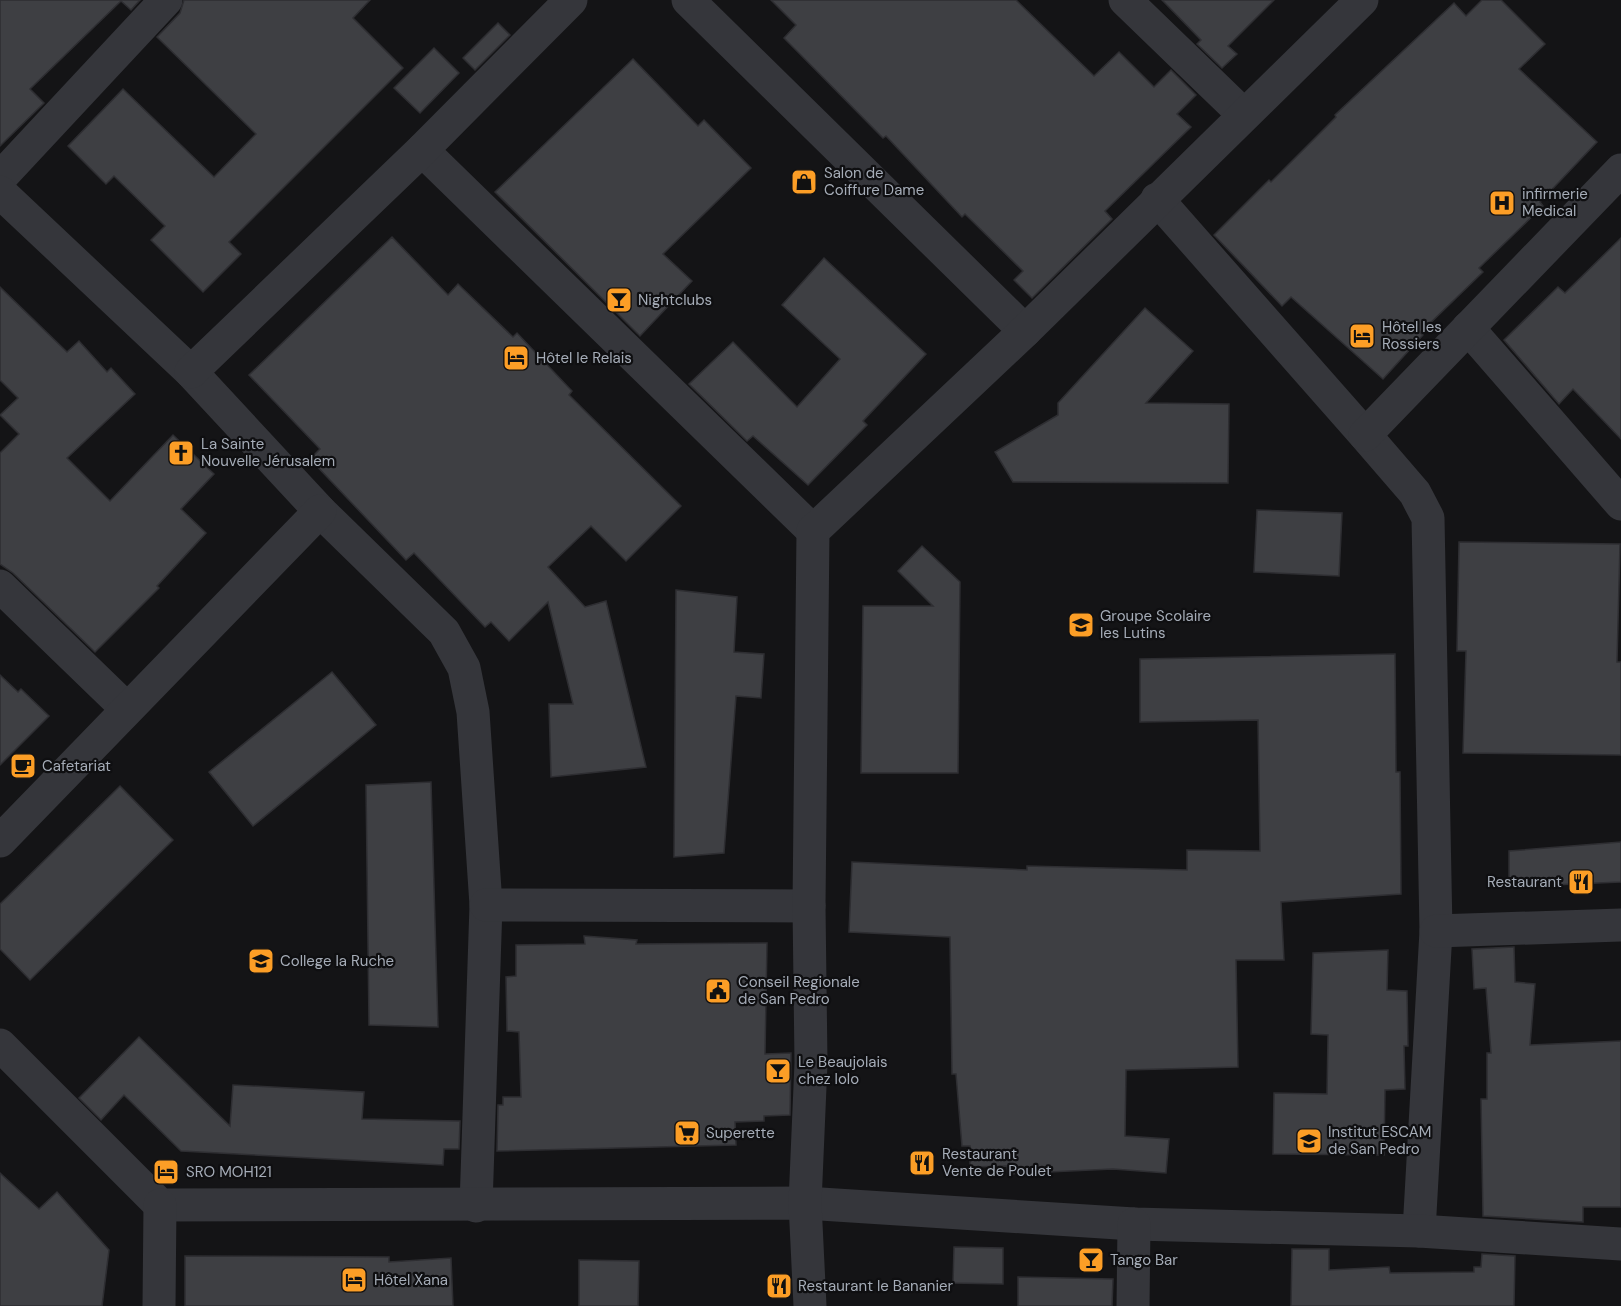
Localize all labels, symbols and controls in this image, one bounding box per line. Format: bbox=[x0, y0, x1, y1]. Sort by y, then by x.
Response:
place label: Salon de Coiffure Dame bbox=[824, 163, 924, 200]
shop icon: Salon de Coiffure Dame bbox=[789, 167, 819, 197]
place label: infirmerie Medical bbox=[1522, 184, 1588, 221]
hospital icon: infirmerie Medical bbox=[1487, 188, 1517, 218]
bar icon: Nightclubs bbox=[604, 285, 634, 315]
place label: Nightclubs bbox=[638, 290, 712, 310]
place label: Hôtel les Rossiers bbox=[1382, 317, 1442, 354]
hotel icon: Hôtel les Rossiers bbox=[1347, 321, 1377, 351]
hotel icon: Hôtel le Relais bbox=[501, 343, 531, 373]
place label: Hôtel le Relais bbox=[536, 348, 632, 368]
place label: La Sainte Nouvelle Jérusalem bbox=[201, 434, 335, 471]
church icon: La Sainte Nouvelle Jérusalem bbox=[166, 438, 196, 468]
place label: Groupe Scolaire les Lutins bbox=[1100, 606, 1211, 643]
school or university icon: Groupe Scolaire les Lutins bbox=[1066, 610, 1096, 640]
cafe icon: Cafetariat bbox=[8, 751, 38, 781]
place label: Cafetariat bbox=[42, 756, 111, 776]
restaurant icon: Restaurant bbox=[1566, 867, 1596, 897]
place label: Restaurant bbox=[1487, 872, 1562, 892]
school or university icon: College la Ruche bbox=[246, 946, 276, 976]
place label: College la Ruche bbox=[280, 951, 394, 971]
place label: Conseil Regionale de San Pedro bbox=[738, 972, 860, 1009]
public building icon: Conseil Regionale de San Pedro bbox=[703, 976, 733, 1006]
place label: Le Beaujolais chez lolo bbox=[798, 1052, 888, 1089]
bar icon: Le Beaujolais chez lolo bbox=[763, 1056, 793, 1086]
supermarket icon: Superette bbox=[672, 1118, 702, 1148]
place label: Institut ESCAM de San Pedro bbox=[1328, 1122, 1431, 1159]
place label: Superette bbox=[706, 1123, 775, 1143]
school or university icon: Institut ESCAM de San Pedro bbox=[1294, 1126, 1324, 1156]
place label: Restaurant Vente de Poulet bbox=[942, 1144, 1052, 1181]
restaurant icon: Restaurant Vente de Poulet bbox=[907, 1148, 937, 1178]
hotel icon: SRO MOH121 bbox=[151, 1157, 181, 1187]
place label: SRO MOH121 bbox=[186, 1162, 272, 1182]
bar icon: Tango Bar bbox=[1076, 1245, 1106, 1275]
place label: Tango Bar bbox=[1110, 1250, 1178, 1270]
hotel icon: Hôtel Xana bbox=[339, 1265, 369, 1295]
place label: Hôtel Xana bbox=[374, 1270, 448, 1290]
restaurant icon: Restaurant le Bananier bbox=[764, 1271, 794, 1301]
place label: Restaurant le Bananier bbox=[798, 1276, 954, 1296]

